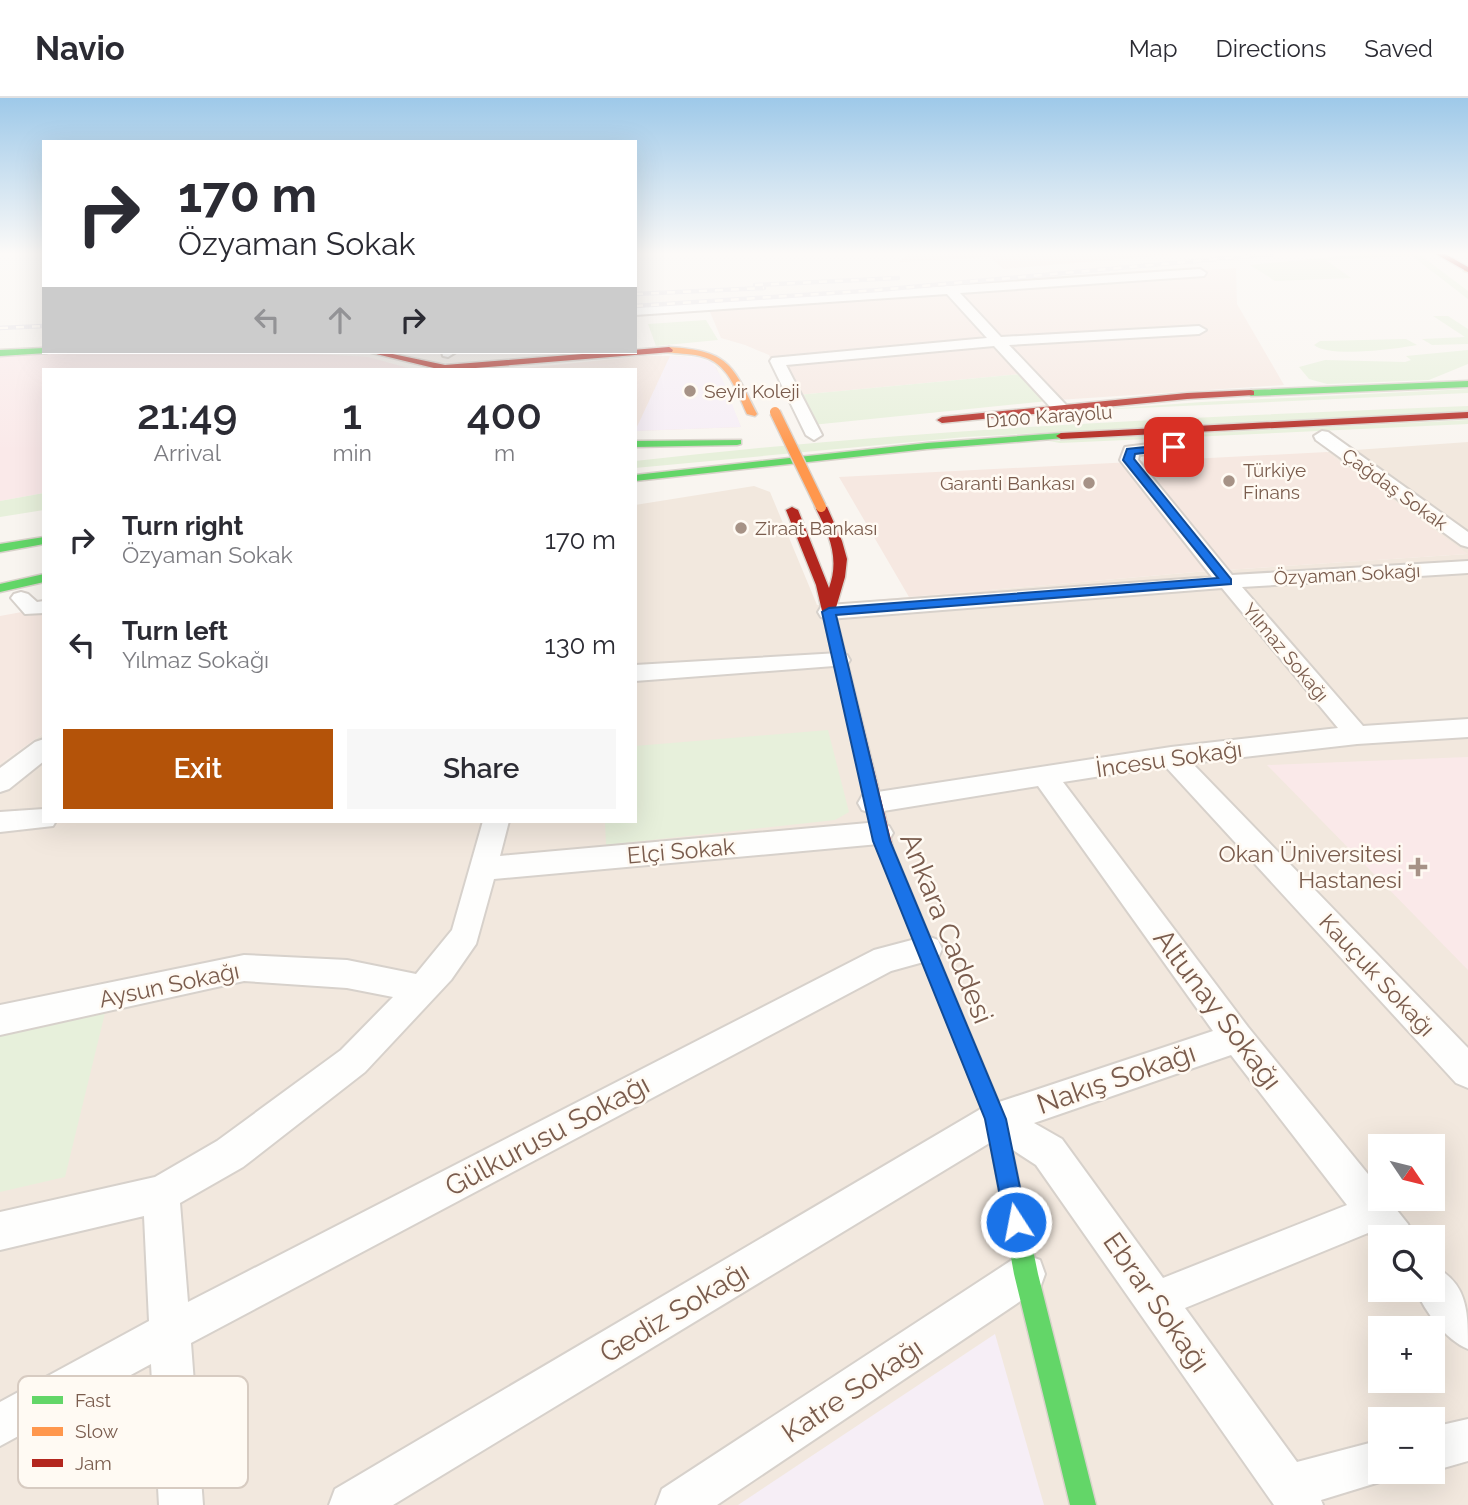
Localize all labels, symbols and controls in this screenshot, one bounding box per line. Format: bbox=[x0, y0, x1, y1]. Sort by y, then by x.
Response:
text: Navio bbox=[35, 29, 125, 68]
text: Map bbox=[1129, 34, 1178, 63]
text: Directions bbox=[1216, 34, 1326, 63]
text: Saved bbox=[1364, 34, 1433, 63]
text: 170 m bbox=[178, 166, 317, 223]
icon: right bbox=[63, 168, 154, 259]
text: Özyaman Sokak bbox=[178, 225, 416, 262]
icon: left bbox=[248, 301, 286, 339]
icon: ahead bbox=[321, 301, 359, 339]
icon: right bbox=[394, 301, 432, 339]
place label: Seyir Koleji bbox=[704, 380, 800, 402]
marker: Seyir Koleji bbox=[682, 383, 698, 399]
text: 21:49 bbox=[137, 390, 238, 439]
text: 1 bbox=[342, 390, 362, 439]
text: 400 bbox=[467, 390, 542, 439]
street label: D100 Karayolu bbox=[985, 401, 1113, 431]
pin bbox=[1144, 417, 1204, 477]
icon: arrive bbox=[1155, 428, 1193, 466]
text: Arrival bbox=[153, 439, 221, 466]
text: min bbox=[332, 439, 372, 466]
text: m bbox=[494, 439, 515, 466]
street label: Çağdaş Sokak bbox=[1338, 443, 1452, 535]
place label: Türkiye Finans bbox=[1243, 459, 1306, 503]
place label: Garanti Bankası bbox=[940, 472, 1075, 494]
marker: Türkiye Finans bbox=[1221, 473, 1237, 489]
marker: Garanti Bankası bbox=[1081, 475, 1097, 491]
text: Turn right bbox=[122, 511, 243, 541]
place label: Ziraat Bankası bbox=[755, 517, 877, 539]
marker: Ziraat Bankası bbox=[733, 520, 749, 536]
icon: right bbox=[63, 521, 101, 559]
text: 170 m bbox=[545, 525, 616, 555]
text: Özyaman Sokak bbox=[122, 541, 293, 568]
street label: Özyaman Sokağı bbox=[1273, 559, 1421, 589]
street label: Yılmaz Sokağı bbox=[1239, 598, 1333, 706]
text: Turn left bbox=[122, 616, 228, 646]
icon: left bbox=[63, 626, 101, 664]
text: 130 m bbox=[545, 630, 616, 660]
text: Yılmaz Sokağı bbox=[122, 646, 269, 673]
button: Exit bbox=[63, 729, 333, 809]
button: Share bbox=[347, 729, 616, 809]
street label: İncesu Sokağı bbox=[1094, 735, 1244, 782]
street label: Ankara Caddesi bbox=[893, 828, 1000, 1028]
street label: Elçi Sokak bbox=[626, 832, 736, 869]
place label: Okan Üniversitesi Hastanesi bbox=[1218, 840, 1402, 893]
marker: Okan Üniversitesi Hastanesi bbox=[1408, 857, 1428, 877]
street label: Kauçuk Sokağı bbox=[1314, 908, 1441, 1041]
street label: Altunay Sokağı bbox=[1147, 923, 1289, 1096]
street label: Aysun Sokağı bbox=[96, 956, 241, 1013]
street label: Nakış Sokağı bbox=[1033, 1036, 1200, 1121]
street label: Gülkurusu Sokağı bbox=[439, 1068, 655, 1203]
north arrow bbox=[1368, 1134, 1446, 1211]
map controls bbox=[1368, 1134, 1445, 1484]
position arrow bbox=[979, 1185, 1053, 1259]
button: search bbox=[1368, 1225, 1445, 1302]
street label: Ebrar Sokağı bbox=[1096, 1226, 1217, 1378]
street label: Gediz Sokağı bbox=[594, 1255, 755, 1370]
button: + bbox=[1368, 1316, 1445, 1393]
street label: Katre Sokağı bbox=[776, 1331, 929, 1450]
legend bbox=[18, 1376, 248, 1488]
text: Fast bbox=[75, 1389, 111, 1411]
button: − bbox=[1368, 1407, 1445, 1484]
text: Slow bbox=[75, 1420, 119, 1442]
text: Jam bbox=[75, 1452, 112, 1474]

